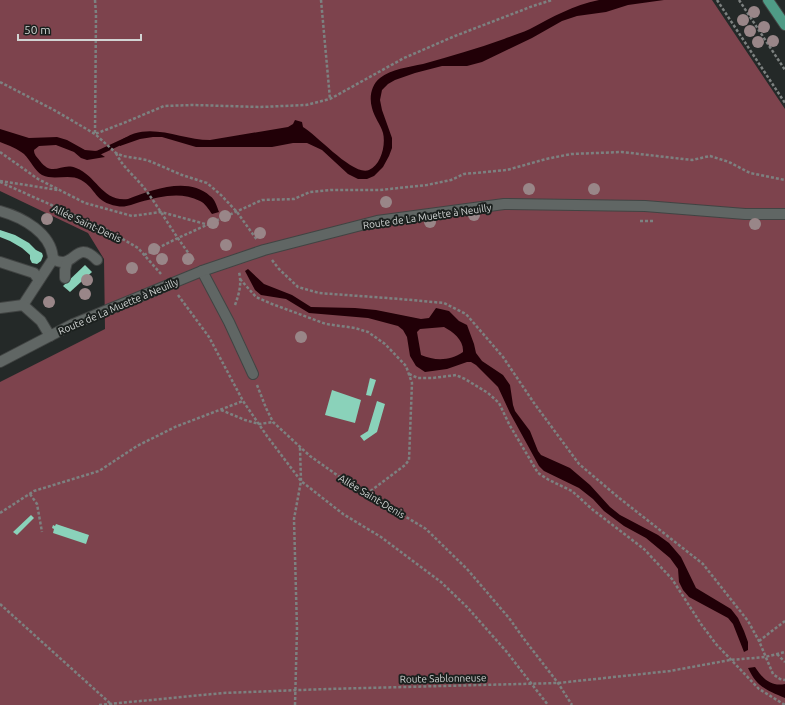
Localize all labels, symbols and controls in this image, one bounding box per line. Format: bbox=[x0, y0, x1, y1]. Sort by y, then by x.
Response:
scale bar bbox=[18, 16, 141, 42]
text: 50 m bbox=[24, 23, 51, 36]
street label: Route de La Muette à Neuilly bbox=[362, 202, 492, 231]
street label: Allée Saint-Denis bbox=[50, 203, 123, 244]
street label: Route de La Muette à Neuilly bbox=[56, 276, 180, 337]
street label: Allée Saint-Denis bbox=[337, 472, 407, 521]
street label: Route Sablonneuse bbox=[400, 672, 486, 685]

